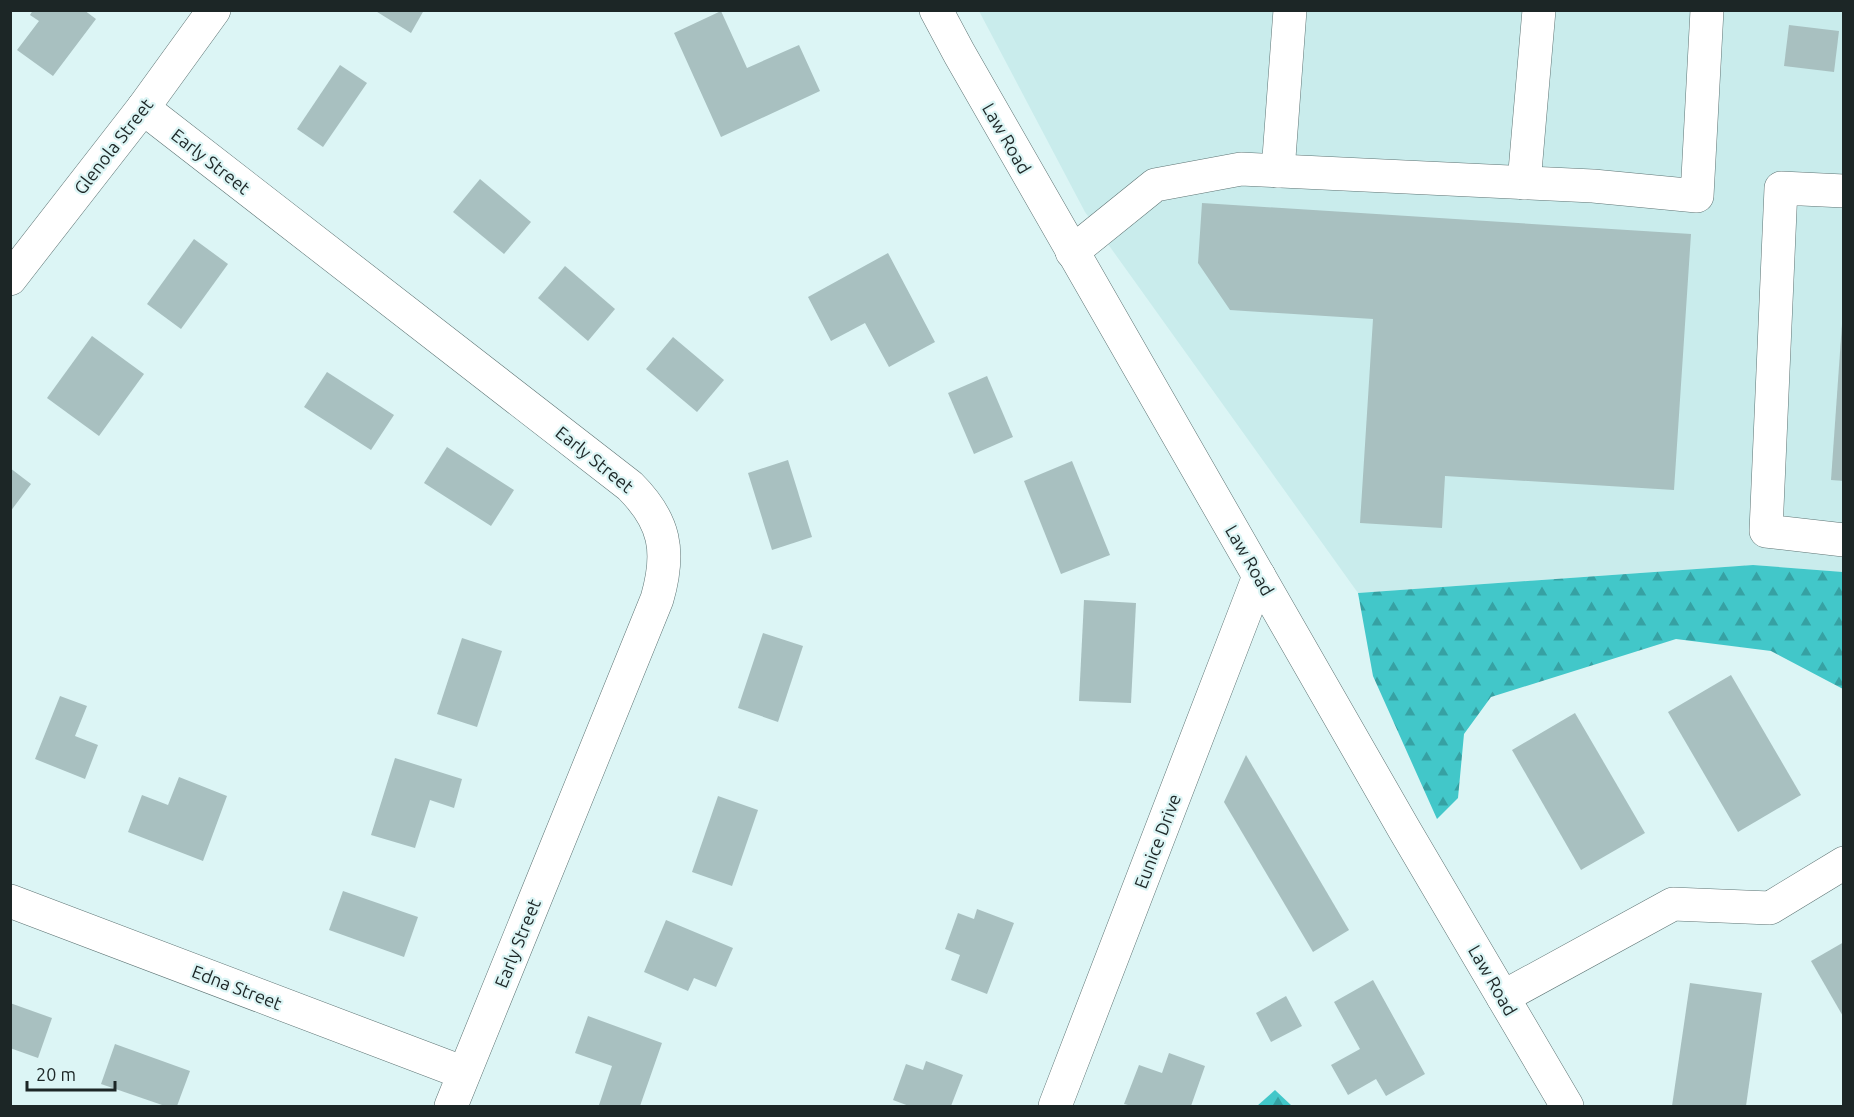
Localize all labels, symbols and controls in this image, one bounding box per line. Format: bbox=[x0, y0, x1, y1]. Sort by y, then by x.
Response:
street label: Glenola Street bbox=[69, 94, 157, 198]
street label: Law Road bbox=[979, 99, 1035, 177]
street label: Early Street bbox=[168, 124, 254, 198]
street label: Early Street bbox=[552, 422, 638, 496]
street label: Law Road bbox=[1222, 521, 1278, 599]
street label: Eunice Drive bbox=[1130, 791, 1184, 891]
street label: Early Street bbox=[490, 896, 544, 990]
street label: Law Road bbox=[1465, 941, 1521, 1019]
street label: Edna Street bbox=[189, 961, 285, 1013]
scale bar bbox=[27, 1054, 116, 1092]
text: 20 m bbox=[36, 1064, 76, 1084]

